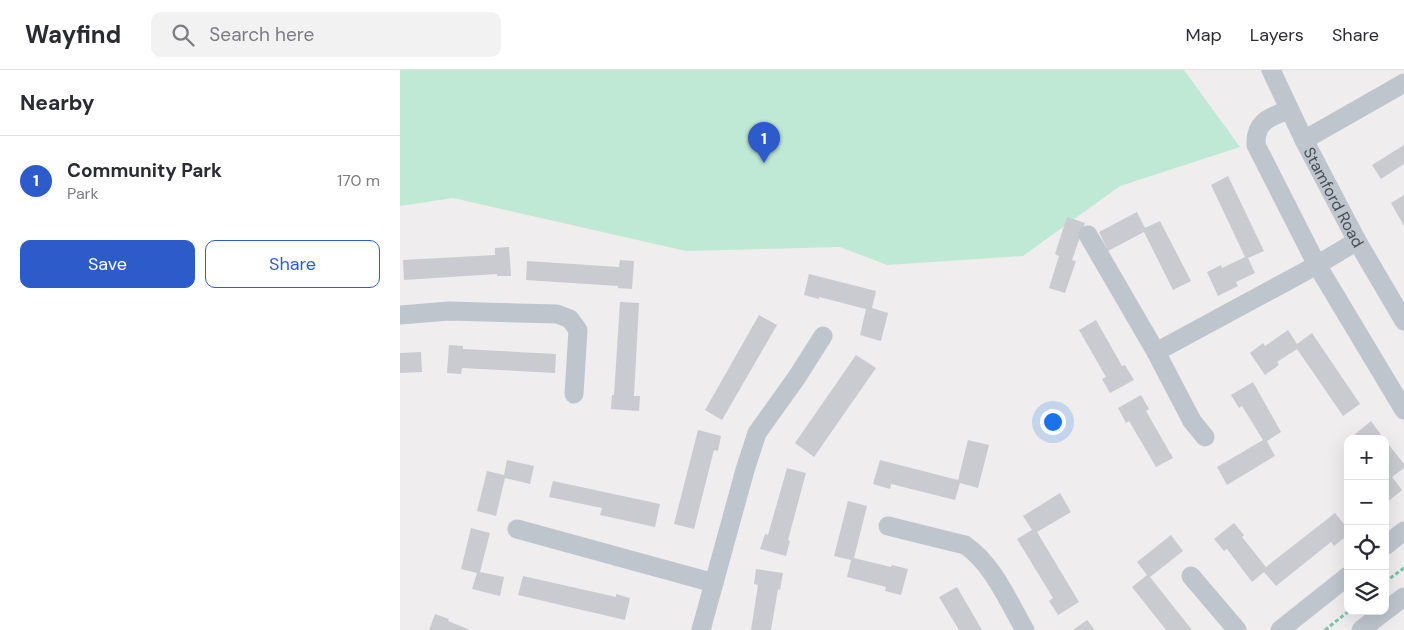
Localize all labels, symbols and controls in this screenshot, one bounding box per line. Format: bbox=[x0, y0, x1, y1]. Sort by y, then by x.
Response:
search box bbox=[151, 12, 501, 57]
text: Wayfind bbox=[25, 19, 121, 50]
icon: search bbox=[169, 21, 197, 49]
text: Search here bbox=[209, 22, 314, 47]
text: Map bbox=[1186, 23, 1222, 47]
text: Layers bbox=[1250, 23, 1304, 47]
text: Share bbox=[1332, 23, 1379, 47]
text: Nearby bbox=[20, 89, 94, 117]
pin: 1 bbox=[748, 122, 780, 163]
street label: Stamford Road bbox=[1299, 144, 1369, 252]
text: Community Park bbox=[67, 158, 222, 183]
text: 1 bbox=[33, 170, 39, 191]
text: 170 m bbox=[337, 170, 380, 191]
text: Park bbox=[67, 183, 99, 204]
button: Save bbox=[20, 240, 195, 288]
button: Share bbox=[205, 240, 380, 288]
your location bbox=[1040, 409, 1066, 435]
map controls bbox=[1344, 435, 1389, 615]
button: + bbox=[1344, 435, 1389, 480]
button: − bbox=[1344, 480, 1389, 525]
button: locate bbox=[1344, 525, 1389, 570]
button: layers bbox=[1344, 570, 1389, 615]

